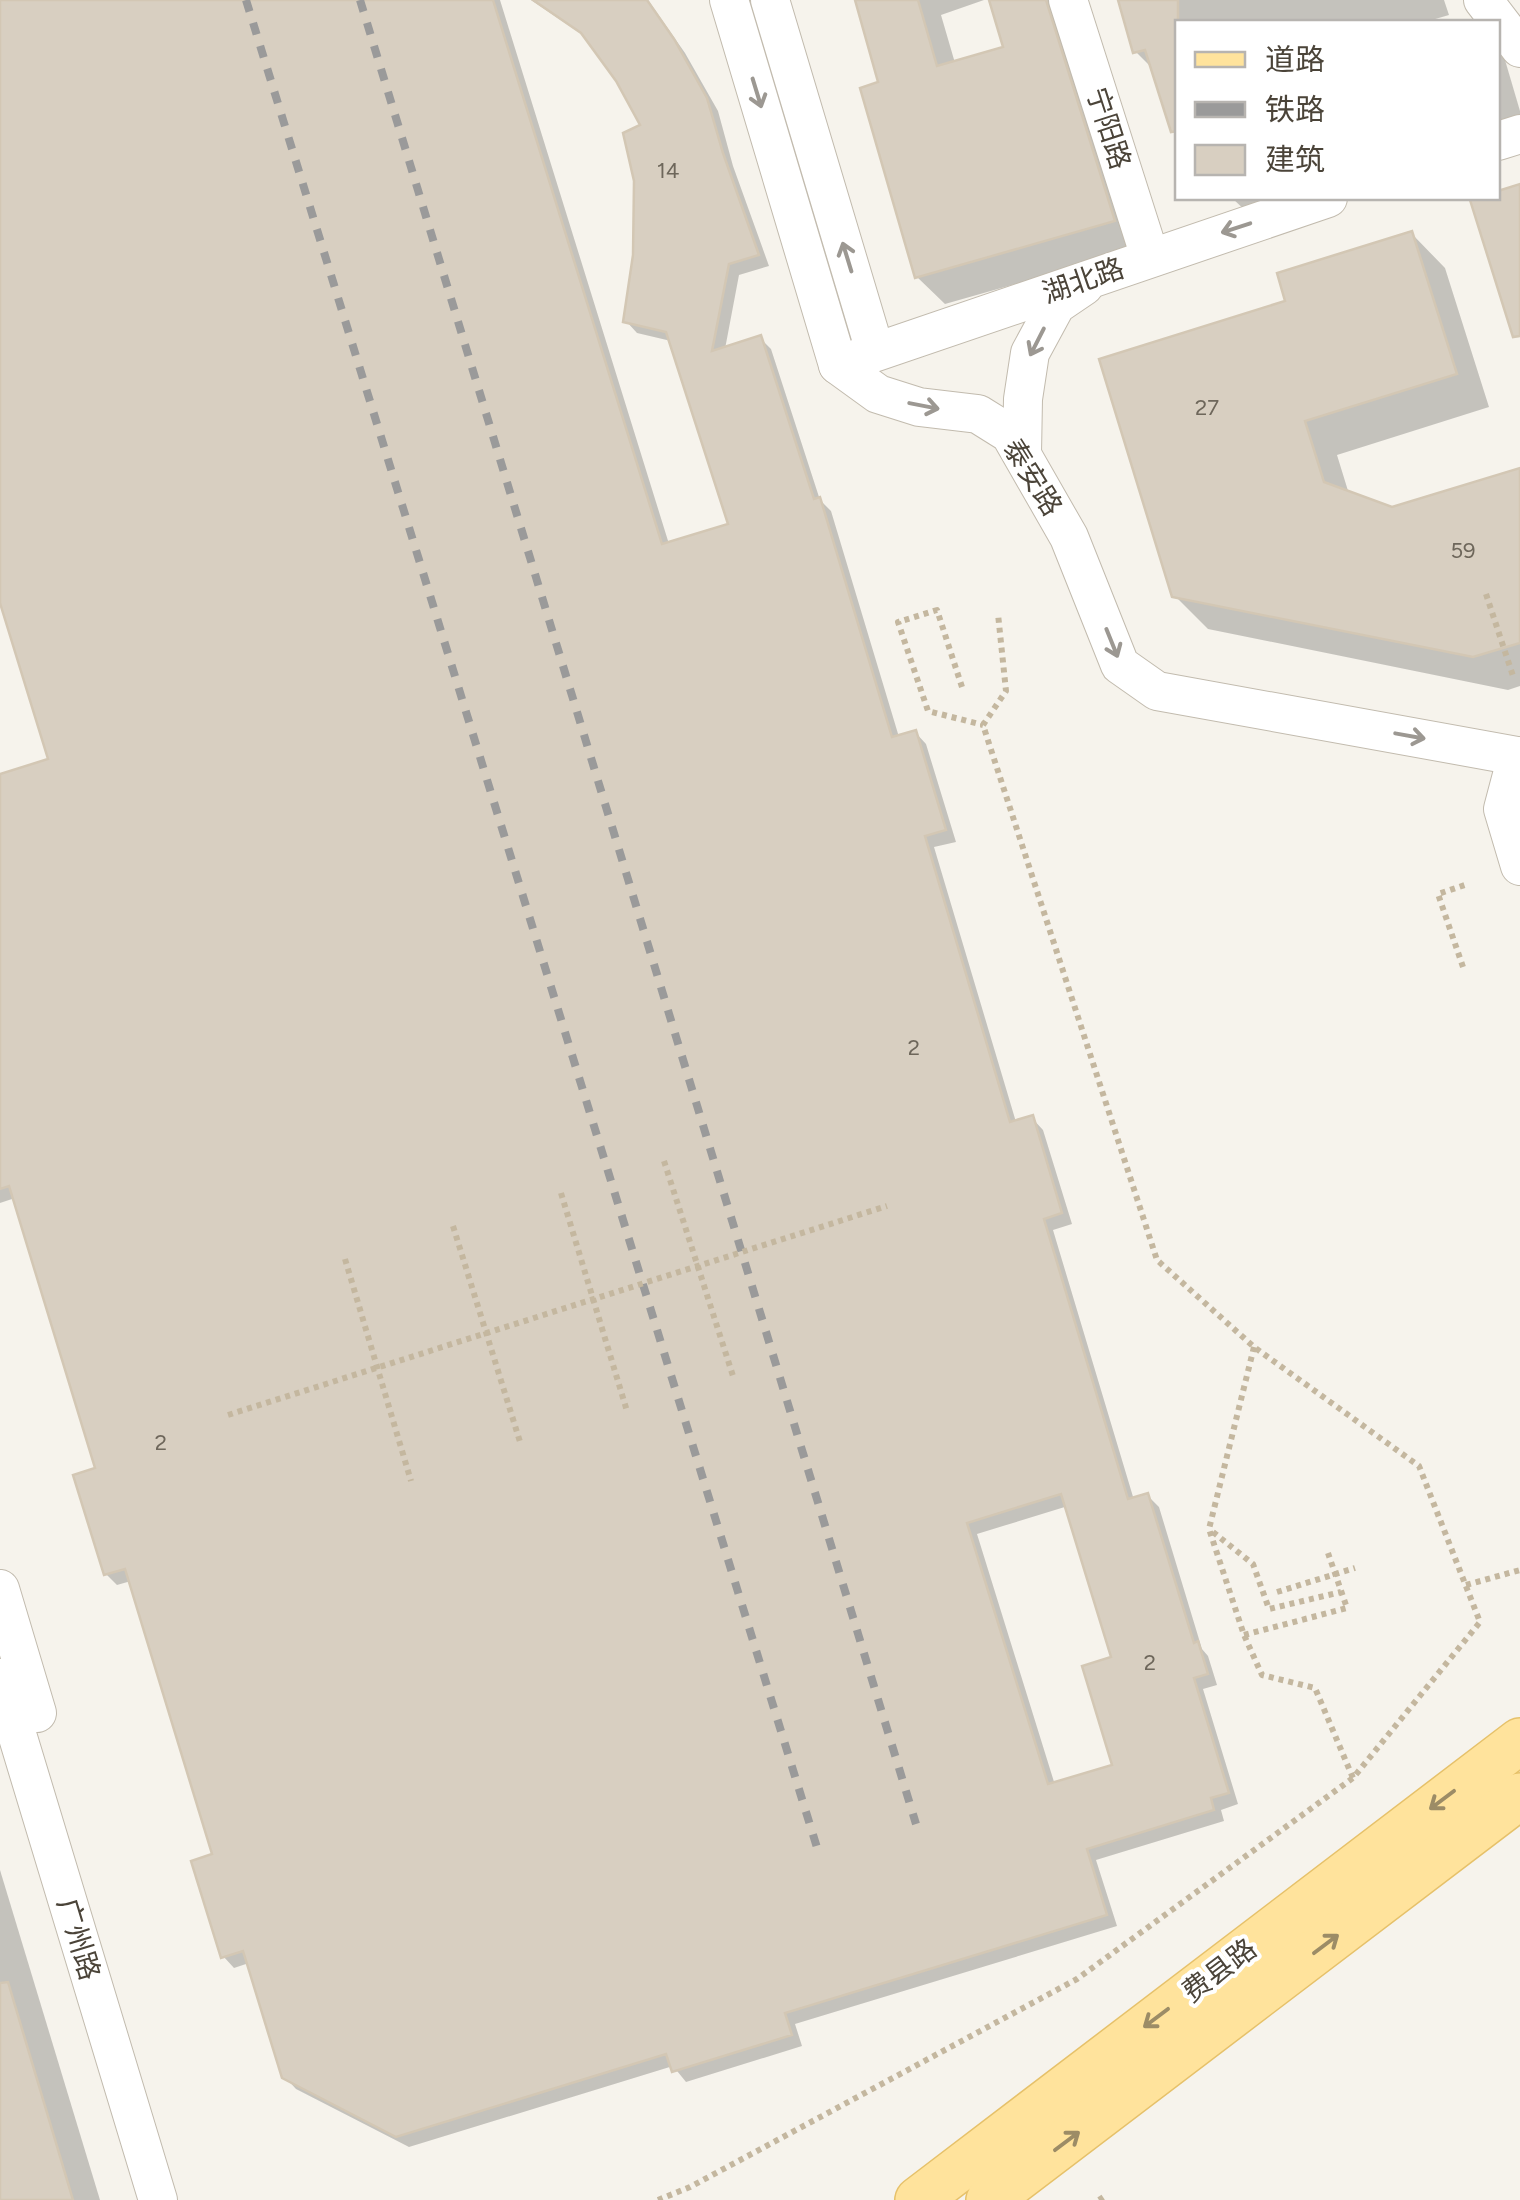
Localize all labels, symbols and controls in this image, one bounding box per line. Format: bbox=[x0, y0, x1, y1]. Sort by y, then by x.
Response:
legend bbox=[1175, 20, 1500, 200]
text: 道路 bbox=[1265, 41, 1325, 78]
one-way arrow bbox=[749, 77, 767, 109]
street label: 宁阳路 bbox=[1080, 83, 1138, 173]
text: 铁路 bbox=[1265, 91, 1325, 128]
text: 建筑 bbox=[1265, 141, 1325, 178]
house number: 14 bbox=[657, 157, 679, 184]
one-way arrow bbox=[1221, 221, 1252, 239]
one-way arrow bbox=[837, 242, 855, 273]
street label: 湖北路 bbox=[1038, 250, 1128, 310]
one-way arrow bbox=[1026, 326, 1045, 356]
house number: 27 bbox=[1195, 394, 1219, 421]
one-way arrow bbox=[908, 397, 940, 416]
street label: 泰安路 bbox=[996, 432, 1070, 522]
house number: 59 bbox=[1450, 537, 1476, 564]
one-way arrow bbox=[1104, 627, 1122, 658]
one-way arrow bbox=[1393, 727, 1425, 746]
house number: 2 bbox=[908, 1034, 920, 1061]
house number: 2 bbox=[155, 1429, 167, 1456]
house number: 2 bbox=[1144, 1649, 1156, 1676]
one-way arrow bbox=[1430, 1788, 1456, 1810]
street label: 广州路 bbox=[50, 1894, 108, 1984]
street label: 费县路 bbox=[1175, 1931, 1263, 2009]
one-way arrow bbox=[1312, 1933, 1338, 1955]
one-way arrow bbox=[1143, 2007, 1170, 2028]
one-way arrow bbox=[1053, 2131, 1080, 2152]

